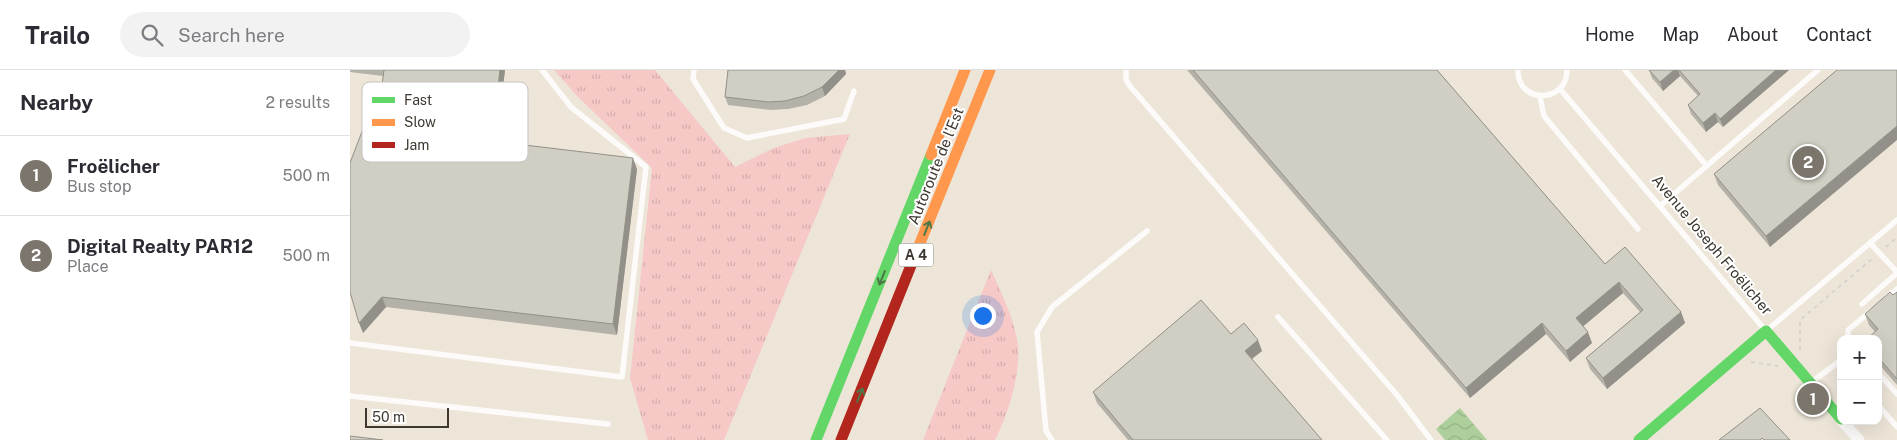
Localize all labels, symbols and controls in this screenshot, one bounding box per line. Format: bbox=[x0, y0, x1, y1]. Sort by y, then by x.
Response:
search box bbox=[120, 12, 470, 57]
text: Trailo bbox=[25, 21, 90, 49]
icon: search bbox=[138, 21, 166, 49]
text: Search here bbox=[178, 24, 285, 46]
text: Home bbox=[1585, 24, 1635, 45]
text: Map bbox=[1663, 24, 1699, 45]
text: About bbox=[1727, 24, 1778, 45]
text: Contact bbox=[1806, 24, 1872, 45]
legend bbox=[362, 82, 528, 162]
text: Nearby bbox=[20, 90, 93, 115]
text: Fast bbox=[404, 92, 432, 108]
text: 2 results bbox=[265, 93, 330, 112]
street label: Autoroute de l’Est bbox=[904, 105, 967, 227]
text: Slow bbox=[404, 114, 436, 130]
text: Jam bbox=[404, 137, 429, 153]
pin: 2 bbox=[1792, 143, 1824, 181]
text: Froëlicher bbox=[67, 155, 160, 177]
text: 1 bbox=[33, 166, 39, 185]
text: 500 m bbox=[283, 166, 330, 185]
street label: Avenue Joseph Froëlicher bbox=[1649, 171, 1776, 318]
text: Bus stop bbox=[67, 177, 131, 196]
one-way arrow bbox=[923, 221, 932, 236]
text: Digital Realty PAR12 bbox=[67, 235, 253, 257]
road number: A 4 bbox=[898, 244, 934, 266]
text: 2 bbox=[31, 246, 41, 265]
text: 500 m bbox=[283, 246, 330, 265]
text: Place bbox=[67, 257, 109, 276]
one-way arrow bbox=[876, 270, 886, 285]
your location bbox=[970, 303, 996, 329]
map controls bbox=[1837, 335, 1882, 425]
button: + bbox=[1837, 335, 1882, 380]
pin: 1 bbox=[1797, 380, 1829, 418]
button: − bbox=[1837, 380, 1882, 425]
one-way arrow bbox=[855, 388, 865, 403]
scale bar bbox=[365, 405, 449, 428]
text: 50 m bbox=[372, 409, 405, 425]

